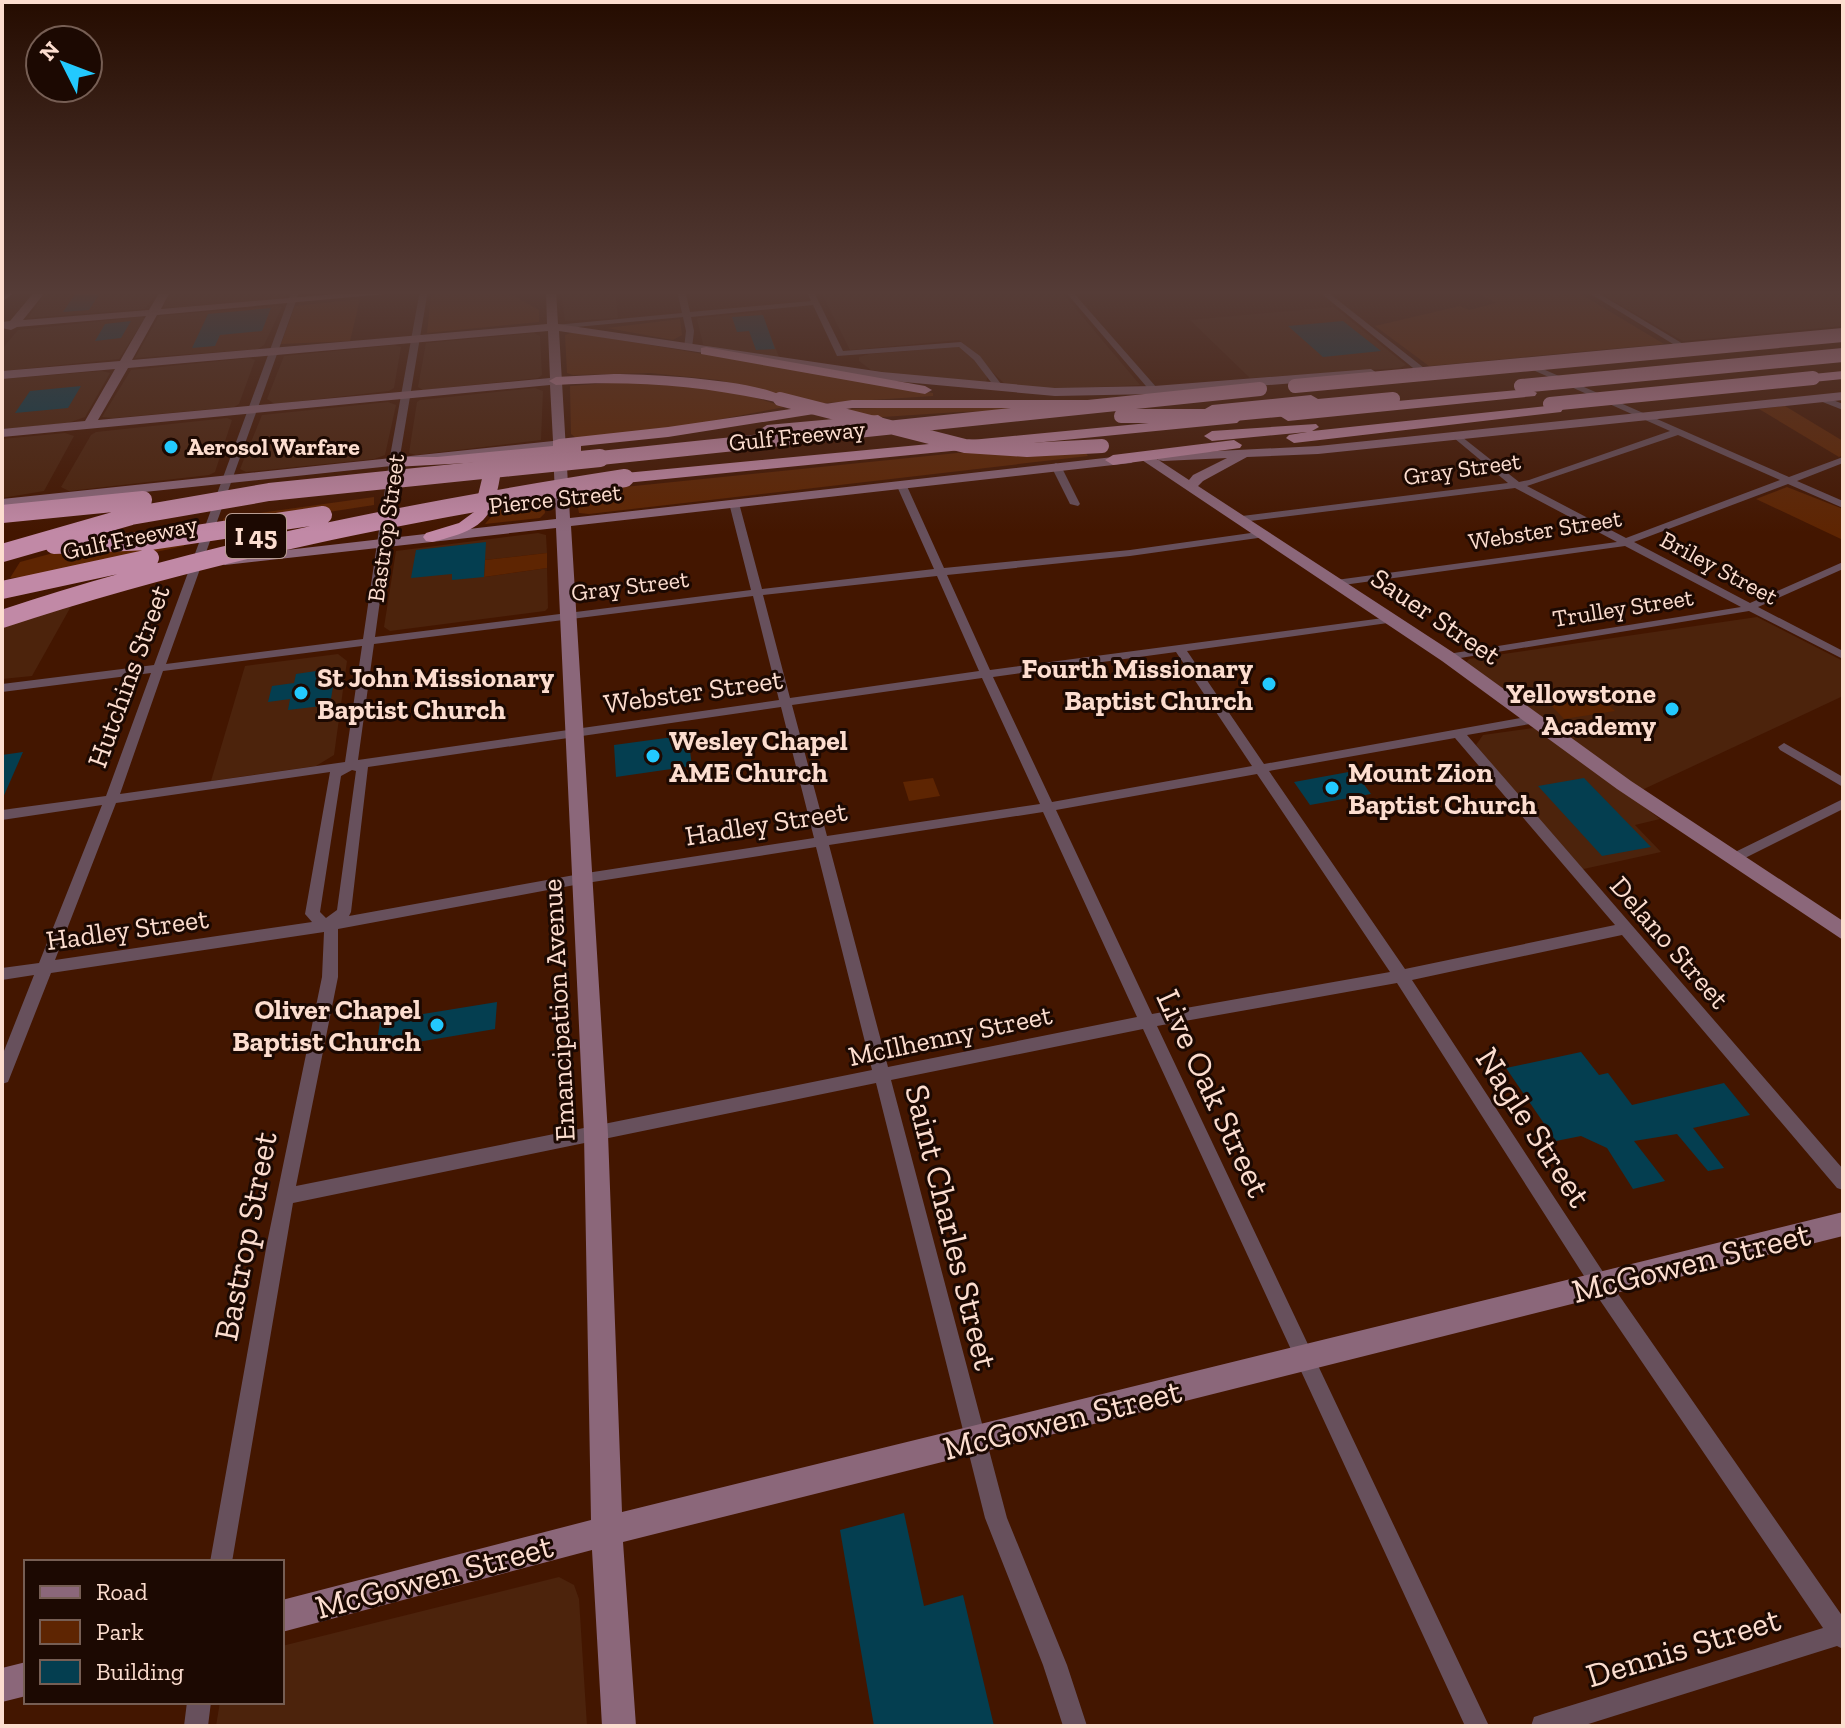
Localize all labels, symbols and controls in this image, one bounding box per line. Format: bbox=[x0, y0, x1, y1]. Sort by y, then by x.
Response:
north arrow bbox=[24, 24, 104, 104]
text: N bbox=[34, 36, 65, 66]
street label: Gulf Freeway bbox=[727, 414, 867, 457]
place label: Aerosol Warfare bbox=[187, 432, 360, 461]
marker: Aerosol Warfare bbox=[162, 438, 180, 456]
street label: Gray Street bbox=[1401, 446, 1523, 491]
street label: Bastrop Street bbox=[361, 452, 410, 604]
street label: Pierce Street bbox=[487, 477, 623, 520]
street label: Webster Street bbox=[1466, 503, 1624, 556]
street label: Gulf Freeway bbox=[60, 509, 201, 566]
road number: I 45 bbox=[226, 514, 286, 558]
street label: Briley Street bbox=[1656, 524, 1783, 611]
street label: Sauer Street bbox=[1365, 561, 1507, 672]
street label: Gray Street bbox=[570, 564, 690, 607]
street label: Hutchins Street bbox=[80, 580, 177, 772]
street label: Trulley Street bbox=[1550, 582, 1695, 633]
place label: Fourth Missionary Baptist Church bbox=[1021, 652, 1253, 717]
place label: St John Missionary Baptist Church bbox=[317, 661, 554, 726]
street label: Webster Street bbox=[602, 663, 785, 720]
marker: Fourth Missionary Baptist Church bbox=[1260, 675, 1278, 693]
place label: Yellowstone Academy bbox=[1506, 677, 1656, 742]
marker: St John Missionary Baptist Church bbox=[292, 684, 310, 702]
marker: Yellowstone Academy bbox=[1663, 700, 1681, 718]
place label: Wesley Chapel AME Church bbox=[669, 724, 848, 789]
marker: Wesley Chapel AME Church bbox=[644, 747, 662, 765]
place label: Mount Zion Baptist Church bbox=[1348, 756, 1537, 821]
marker: Mount Zion Baptist Church bbox=[1323, 779, 1341, 797]
street label: Hadley Street bbox=[683, 794, 850, 853]
street label: Delano Street bbox=[1603, 869, 1736, 1016]
street label: Emancipation Avenue bbox=[535, 878, 582, 1142]
street label: Hadley Street bbox=[44, 902, 211, 957]
street label: Live Oak Street bbox=[1148, 983, 1280, 1204]
place label: Oliver Chapel Baptist Church bbox=[232, 993, 421, 1058]
street label: McIlhenny Street bbox=[845, 998, 1055, 1073]
marker: Oliver Chapel Baptist Church bbox=[428, 1016, 446, 1034]
street label: Nagle Street bbox=[1467, 1040, 1600, 1215]
street label: Saint Charles Street bbox=[896, 1080, 1007, 1374]
street label: Bastrop Street bbox=[205, 1128, 286, 1344]
street label: McGowen Street bbox=[1568, 1213, 1815, 1312]
street label: McGowen Street bbox=[939, 1370, 1186, 1469]
street label: McGowen Street bbox=[311, 1525, 558, 1628]
legend bbox=[24, 1560, 284, 1704]
text: Road bbox=[96, 1577, 148, 1606]
street label: Dennis Street bbox=[1581, 1598, 1785, 1696]
text: Park bbox=[96, 1617, 144, 1646]
text: Building bbox=[96, 1657, 184, 1686]

